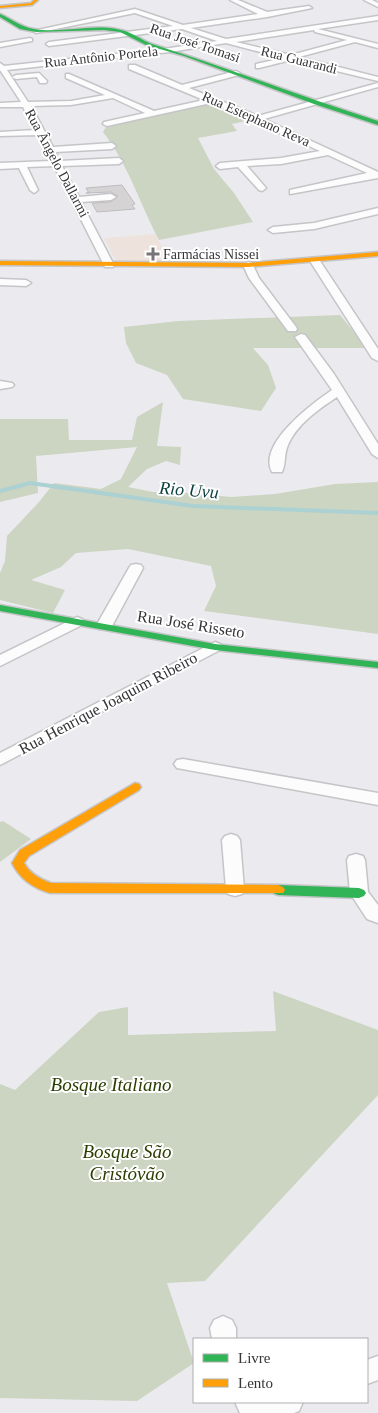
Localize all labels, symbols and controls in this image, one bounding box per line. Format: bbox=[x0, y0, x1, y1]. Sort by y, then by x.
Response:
street label: Rua José Tomasi bbox=[148, 21, 242, 65]
street label: Rua Antônio Portela bbox=[43, 43, 159, 70]
street label: Rua Guarandi bbox=[259, 43, 339, 77]
street label: Rua Estephano Reva bbox=[200, 88, 313, 150]
street label: Rua Ângelo Dallarmi bbox=[22, 106, 93, 220]
place label: Farmácias Nissei bbox=[163, 247, 259, 262]
marker: Farmácias Nissei bbox=[147, 248, 159, 260]
water label: Rio Uvu bbox=[158, 477, 220, 503]
street label: Rua José Risseto bbox=[136, 607, 246, 641]
street label: Rua Henrique Joaquim Ribeiro bbox=[16, 649, 201, 758]
park label: Bosque Italiano bbox=[51, 1074, 171, 1095]
park label: Bosque São Cristóvão bbox=[82, 1141, 172, 1184]
legend bbox=[193, 1338, 368, 1403]
text: Livre bbox=[238, 1350, 271, 1366]
text: Lento bbox=[238, 1375, 273, 1391]

